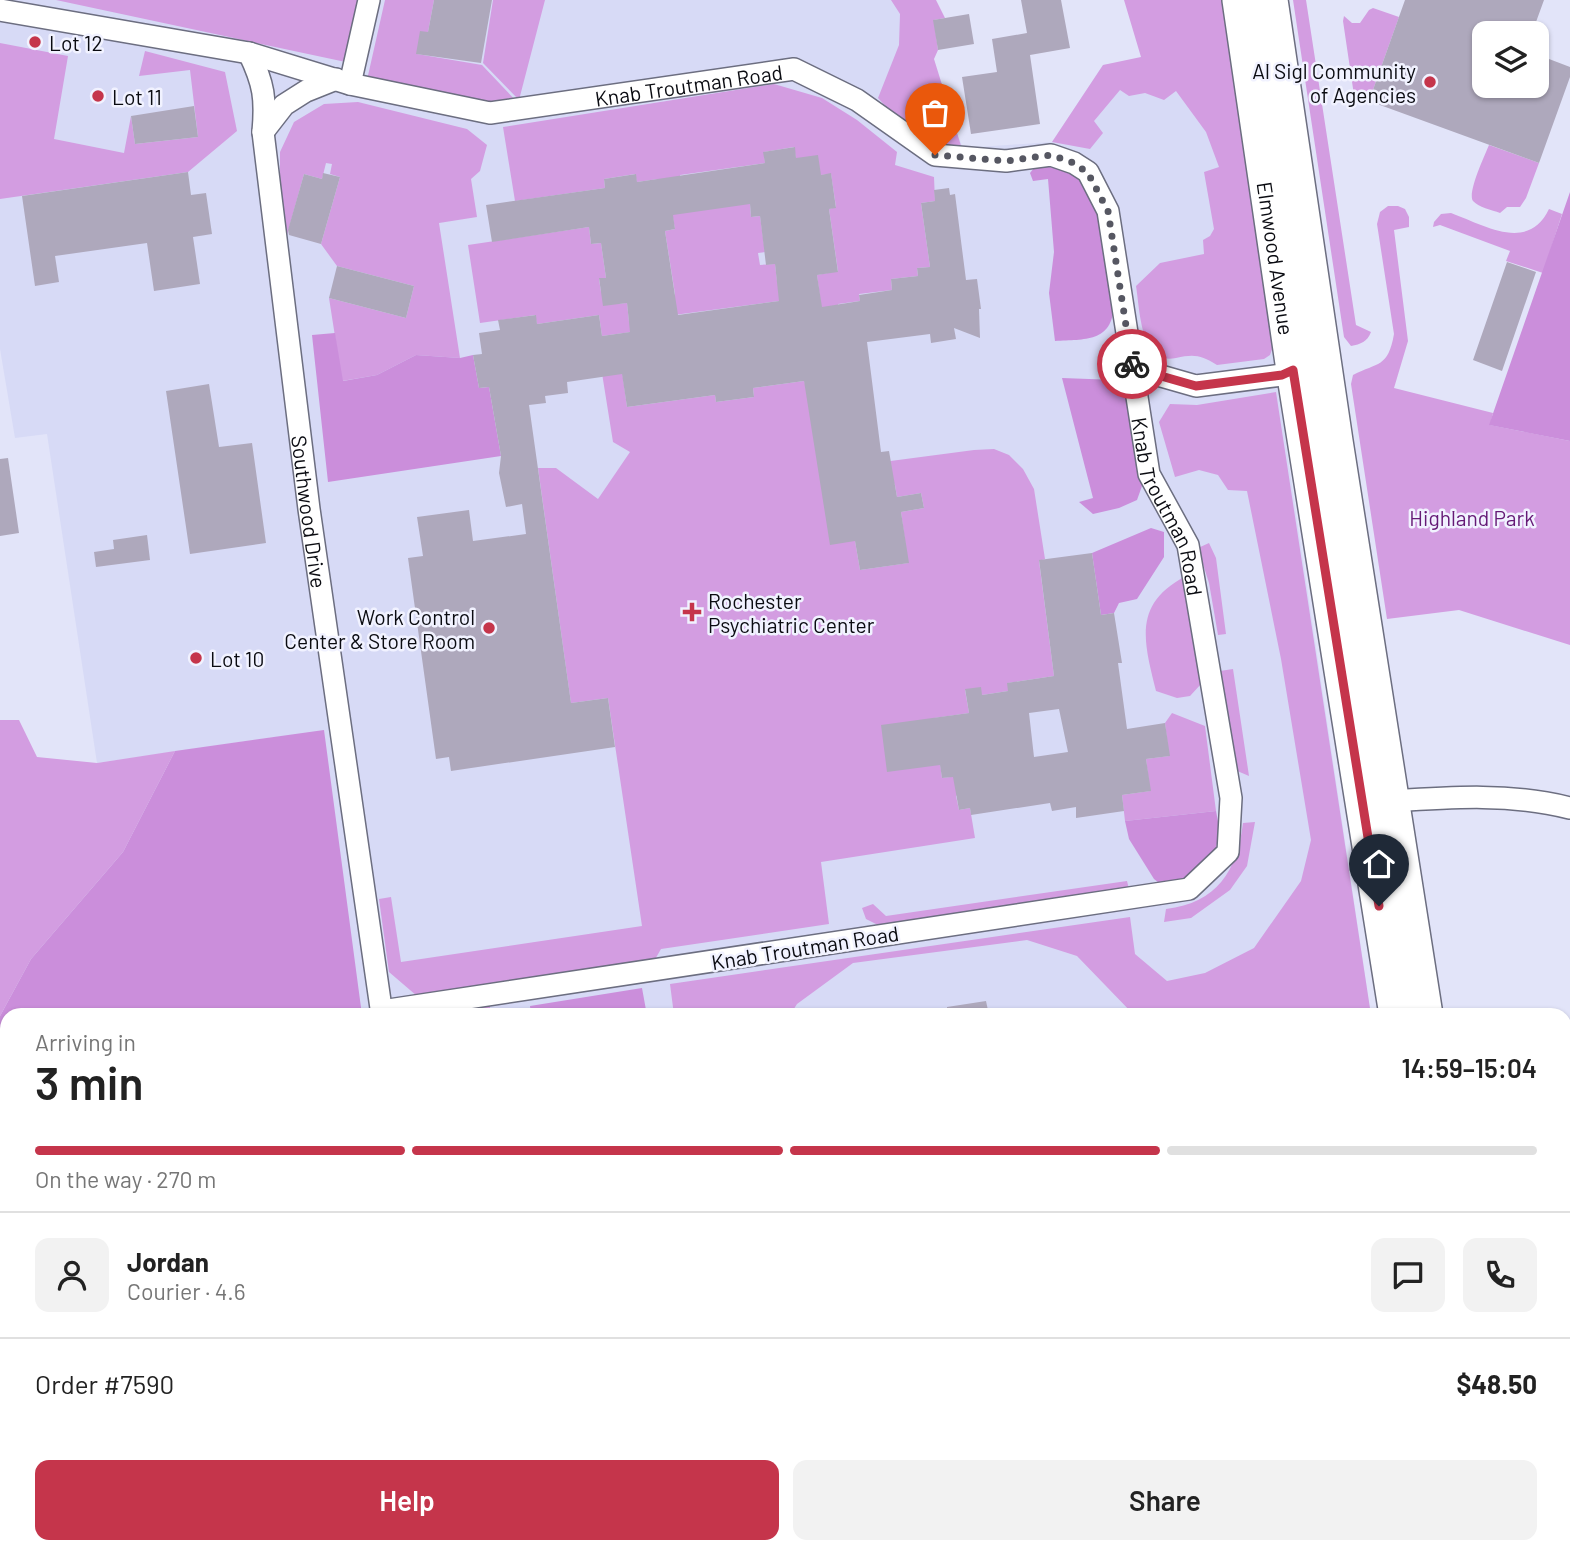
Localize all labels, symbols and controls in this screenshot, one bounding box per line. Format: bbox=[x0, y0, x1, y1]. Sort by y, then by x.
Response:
map controls bbox=[1472, 21, 1549, 98]
button: layers bbox=[1472, 21, 1549, 98]
place label: Lot 12 bbox=[49, 30, 103, 55]
marker: Lot 12 bbox=[27, 34, 43, 50]
street label: Knab Troutman Road bbox=[593, 58, 784, 110]
place label: Al Sigl Community of Agencies bbox=[1252, 58, 1416, 107]
marker: Al Sigl Community of Agencies bbox=[1422, 74, 1438, 90]
pin bbox=[905, 83, 965, 155]
place label: Lot 11 bbox=[112, 84, 162, 109]
marker: Lot 11 bbox=[90, 88, 106, 104]
icon: bag bbox=[916, 94, 954, 132]
street label: Elmwood Avenue bbox=[1253, 180, 1300, 337]
courier bbox=[1097, 329, 1167, 399]
icon: bike bbox=[1113, 345, 1151, 383]
street label: Knab Troutman Road bbox=[1128, 415, 1209, 597]
street label: Southwood Drive bbox=[288, 434, 333, 590]
park label: Highland Park bbox=[1409, 505, 1535, 530]
place label: Rochester Psychiatric Center bbox=[708, 588, 875, 637]
marker: Rochester Psychiatric Center bbox=[682, 602, 702, 622]
place label: Work Control Center & Store Room bbox=[284, 604, 475, 653]
marker: Work Control Center & Store Room bbox=[481, 620, 497, 636]
place label: Lot 10 bbox=[210, 646, 264, 671]
marker: Lot 10 bbox=[188, 650, 204, 666]
pin bbox=[1349, 834, 1409, 906]
icon: home bbox=[1360, 845, 1398, 883]
street label: Knab Troutman Road bbox=[710, 920, 900, 974]
text: Arriving in bbox=[35, 1028, 136, 1056]
text: 14:59–15:04 bbox=[1402, 1052, 1537, 1083]
text: 3 min bbox=[35, 1054, 144, 1109]
text: On the way · 270 m bbox=[35, 1165, 216, 1193]
button: person bbox=[35, 1238, 109, 1312]
button: chat bbox=[1371, 1238, 1445, 1312]
button: phone bbox=[1463, 1238, 1537, 1312]
text: Jordan bbox=[127, 1246, 209, 1277]
text: Courier · 4.6 bbox=[127, 1277, 246, 1305]
text: Order #7590 bbox=[35, 1368, 174, 1399]
text: $48.50 bbox=[1456, 1368, 1537, 1399]
button: Help bbox=[35, 1460, 779, 1540]
button: Share bbox=[793, 1460, 1537, 1540]

